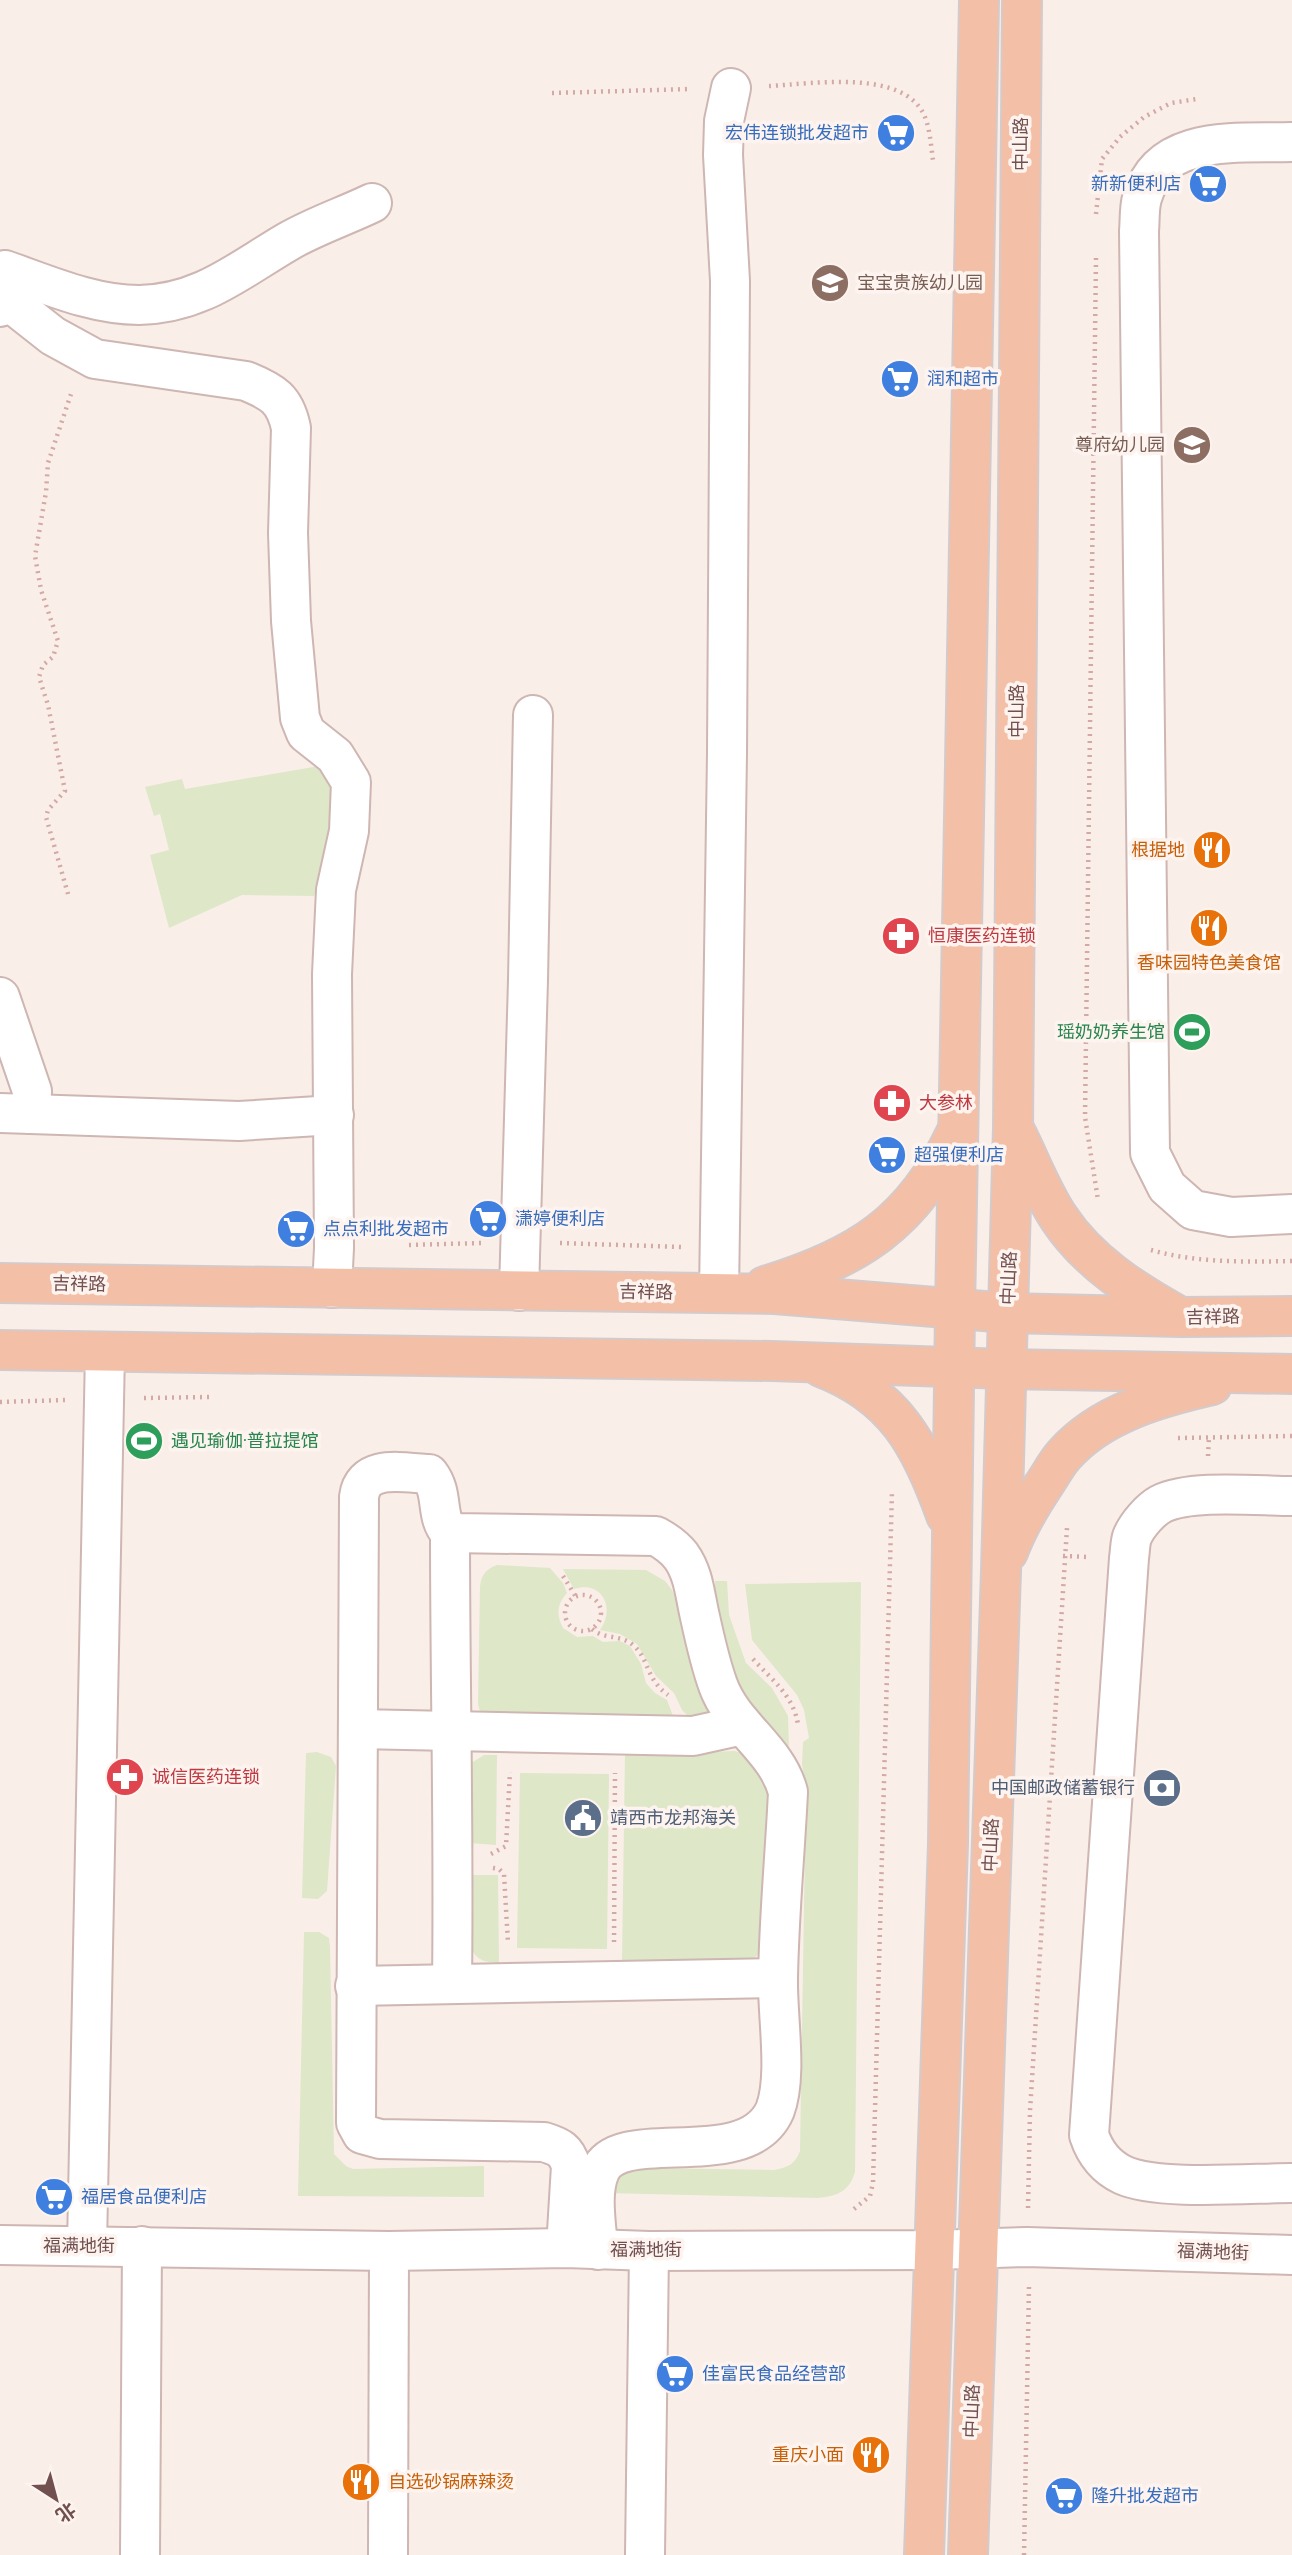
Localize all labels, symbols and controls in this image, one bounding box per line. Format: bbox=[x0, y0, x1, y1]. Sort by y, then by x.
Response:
supermarket icon: 宏伟连锁批发超市 bbox=[875, 112, 917, 154]
street label: 中山路 bbox=[1010, 117, 1031, 171]
place label: 宏伟连锁批发超市 bbox=[725, 122, 869, 143]
supermarket icon: 新新便利店 bbox=[1187, 163, 1229, 205]
place label: 新新便利店 bbox=[1091, 173, 1181, 194]
school or university icon: 宝宝贵族幼儿园 bbox=[809, 262, 851, 304]
place label: 宝宝贵族幼儿园 bbox=[857, 272, 983, 293]
supermarket icon: 润和超市 bbox=[879, 358, 921, 400]
place label: 润和超市 bbox=[927, 368, 999, 389]
school or university icon: 尊府幼儿园 bbox=[1171, 424, 1213, 466]
place label: 尊府幼儿园 bbox=[1075, 434, 1165, 455]
street label: 中山路 bbox=[1006, 684, 1027, 738]
restaurant icon: 根据地 bbox=[1191, 829, 1233, 871]
place label: 根据地 bbox=[1131, 839, 1185, 860]
restaurant icon: 香味园特色美食馆 bbox=[1188, 907, 1230, 949]
pharmacy icon: 恒康医药连锁 bbox=[880, 915, 922, 957]
place label: 恒康医药连锁 bbox=[928, 925, 1036, 946]
place label: 香味园特色美食馆 bbox=[1137, 952, 1281, 973]
sports icon: 瑶奶奶养生馆 bbox=[1171, 1011, 1213, 1053]
place label: 瑶奶奶养生馆 bbox=[1057, 1021, 1165, 1042]
pharmacy icon: 大参林 bbox=[871, 1082, 913, 1124]
place label: 大参林 bbox=[919, 1092, 973, 1113]
supermarket icon: 超强便利店 bbox=[866, 1134, 908, 1176]
place label: 超强便利店 bbox=[914, 1144, 1004, 1165]
supermarket icon: 潇婷便利店 bbox=[467, 1198, 509, 1240]
supermarket icon: 点点利批发超市 bbox=[275, 1208, 317, 1250]
place label: 潇婷便利店 bbox=[515, 1208, 605, 1229]
place label: 点点利批发超市 bbox=[323, 1218, 449, 1239]
street label: 中山路 bbox=[997, 1251, 1020, 1305]
street label: 吉祥路 bbox=[52, 1273, 106, 1294]
street label: 吉祥路 bbox=[619, 1281, 673, 1302]
street label: 吉祥路 bbox=[1186, 1306, 1240, 1327]
sports icon: 遇见瑜伽·普拉提馆 bbox=[123, 1420, 165, 1462]
place label: 遇见瑜伽·普拉提馆 bbox=[171, 1430, 319, 1451]
pharmacy icon: 诚信医药连锁 bbox=[104, 1756, 146, 1798]
place label: 诚信医药连锁 bbox=[152, 1766, 260, 1787]
bank icon: 中国邮政储蓄银行 bbox=[1141, 1767, 1183, 1809]
place label: 中国邮政储蓄银行 bbox=[991, 1777, 1135, 1798]
public building icon: 靖西市龙邦海关 bbox=[562, 1797, 604, 1839]
place label: 靖西市龙邦海关 bbox=[610, 1807, 736, 1828]
street label: 中山路 bbox=[979, 1818, 1002, 1872]
supermarket icon: 福居食品便利店 bbox=[33, 2176, 75, 2218]
place label: 福居食品便利店 bbox=[81, 2186, 207, 2207]
street label: 福满地街 bbox=[43, 2235, 115, 2256]
street label: 福满地街 bbox=[610, 2239, 682, 2260]
street label: 福满地街 bbox=[1177, 2240, 1249, 2263]
supermarket icon: 佳富民食品经营部 bbox=[654, 2353, 696, 2395]
place label: 佳富民食品经营部 bbox=[702, 2363, 846, 2384]
street label: 中山路 bbox=[960, 2384, 983, 2438]
restaurant icon: 重庆小面 bbox=[850, 2434, 892, 2476]
place label: 重庆小面 bbox=[772, 2444, 844, 2465]
restaurant icon: 自选砂锅麻辣烫 bbox=[340, 2461, 382, 2503]
north arrow bbox=[21, 2464, 91, 2534]
place label: 自选砂锅麻辣烫 bbox=[388, 2471, 514, 2492]
supermarket icon: 隆升批发超市 bbox=[1043, 2475, 1085, 2517]
place label: 隆升批发超市 bbox=[1091, 2485, 1199, 2506]
text: 北 bbox=[52, 2498, 80, 2527]

